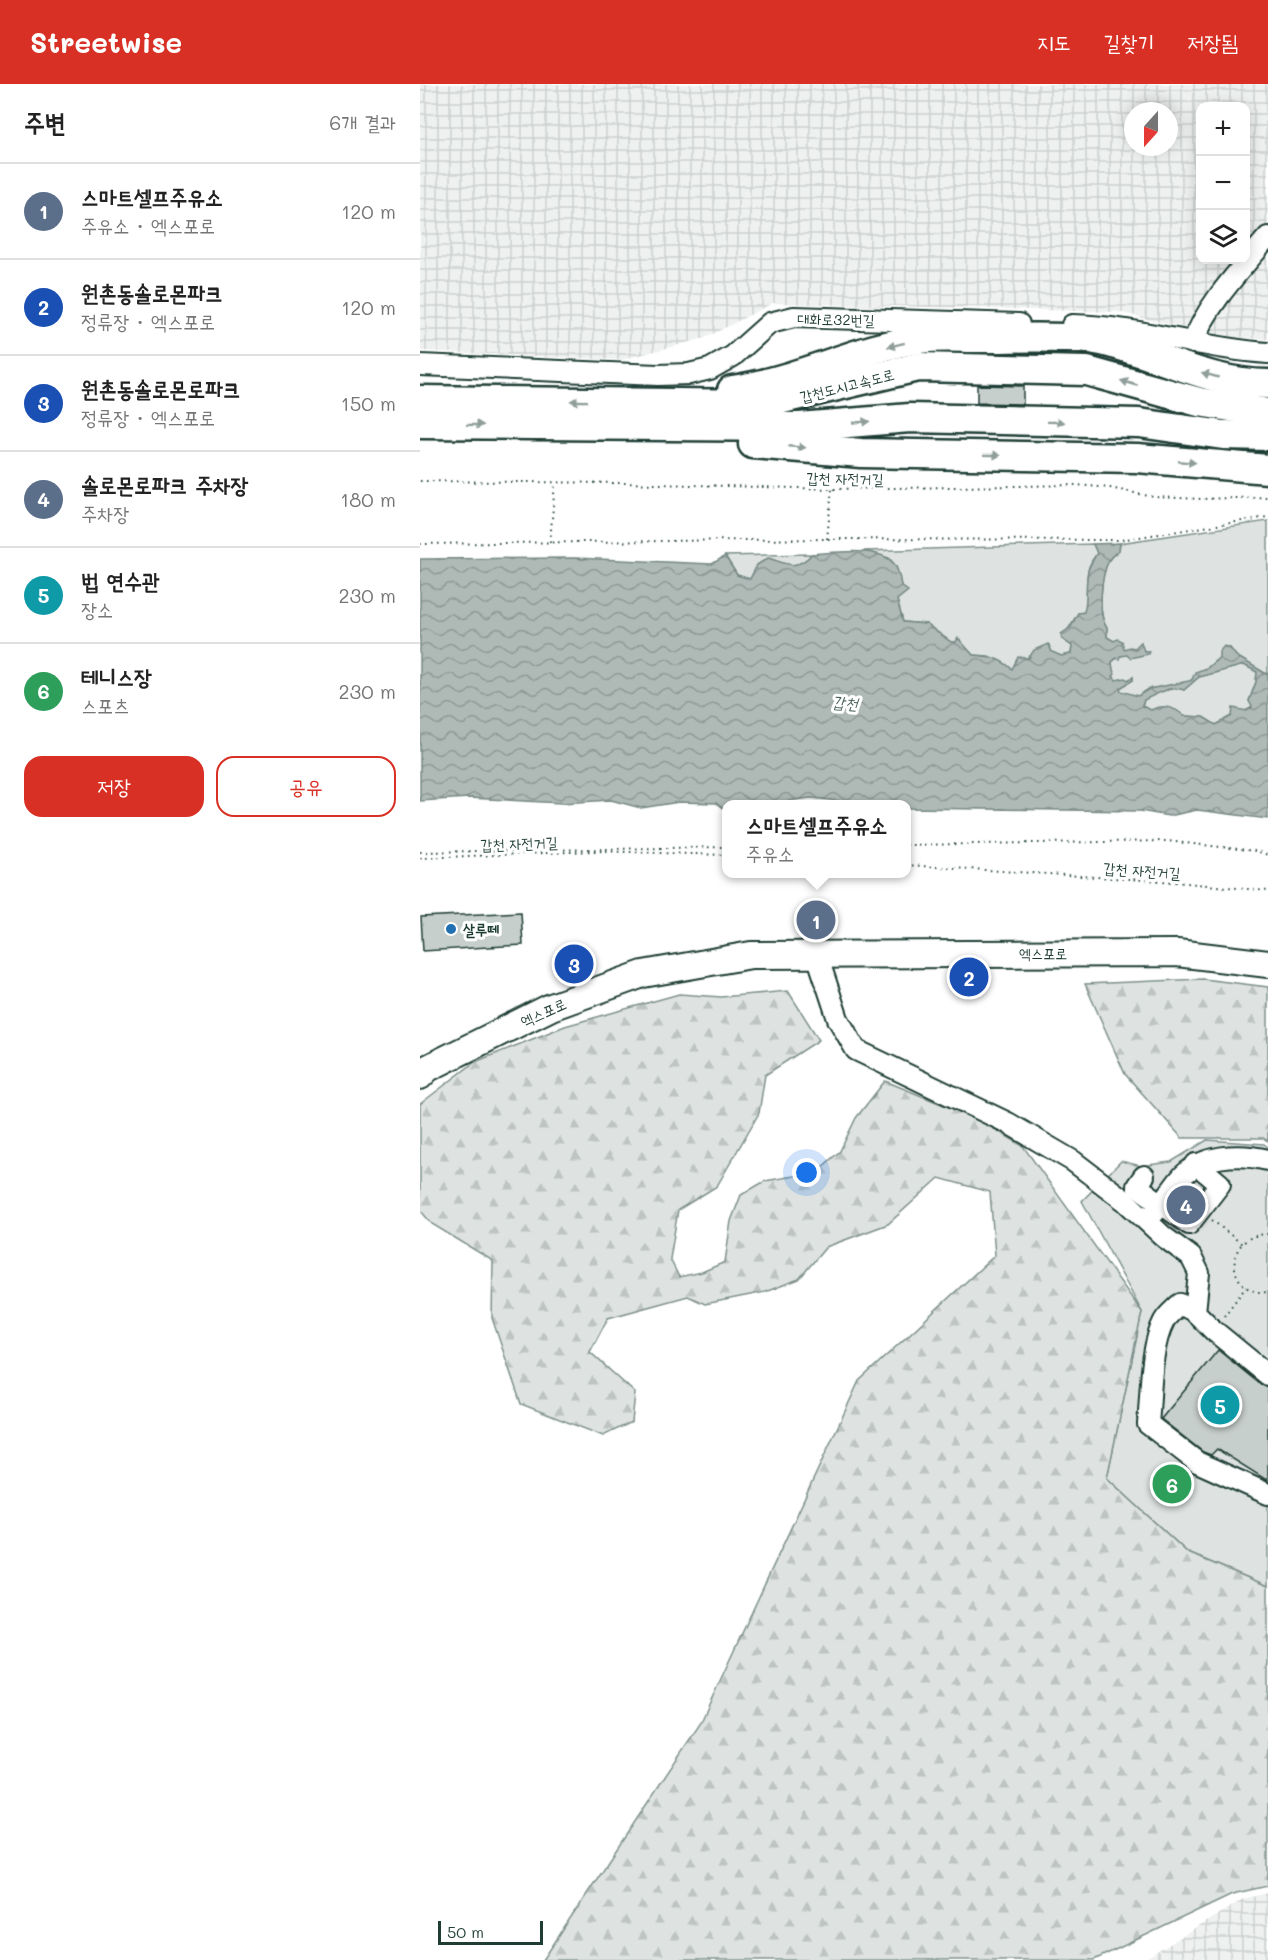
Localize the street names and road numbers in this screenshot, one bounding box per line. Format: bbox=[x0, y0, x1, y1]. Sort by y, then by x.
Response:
street label: 대화로32번길 bbox=[797, 308, 875, 330]
street label: 갑천도시고속도로 bbox=[798, 364, 896, 406]
street label: 갑천 자전거길 bbox=[806, 467, 884, 489]
street label: 갑천 자전거길 bbox=[480, 832, 558, 854]
street label: 갑천 자전거길 bbox=[1103, 857, 1181, 883]
street label: 엑스포로 bbox=[1019, 943, 1067, 963]
street label: 엑스포로 bbox=[517, 993, 569, 1031]

